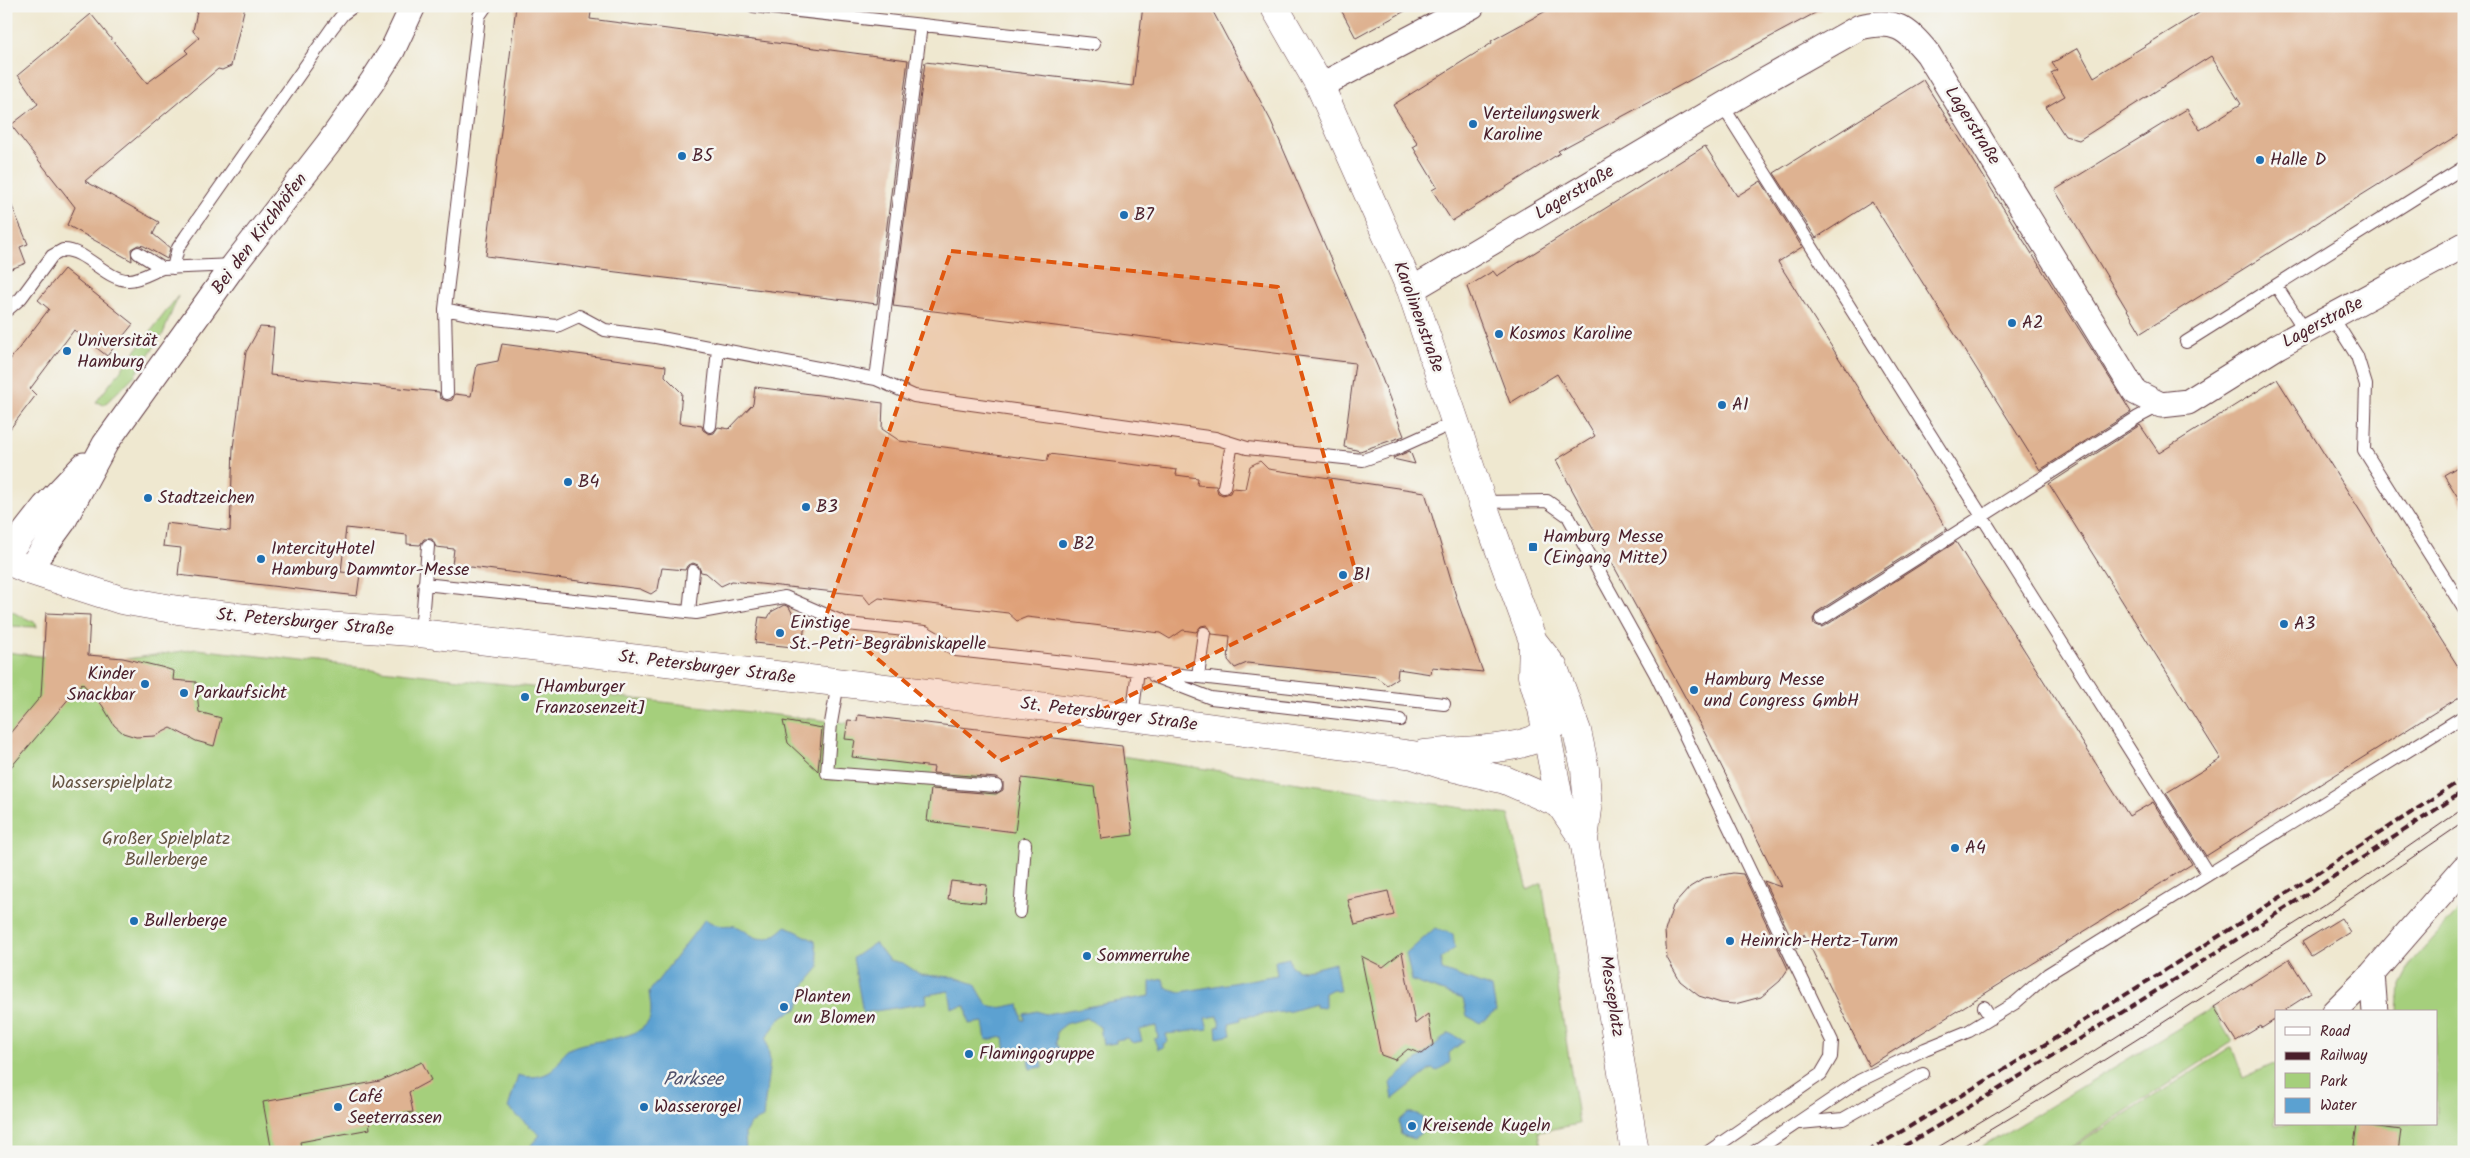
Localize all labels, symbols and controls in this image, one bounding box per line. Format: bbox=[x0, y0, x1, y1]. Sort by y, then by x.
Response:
street label: Lagerstraße bbox=[1936, 81, 2008, 171]
place label: Verteilungswerk Karoline bbox=[1483, 100, 1600, 150]
marker: Verteilungswerk Karoline bbox=[1467, 118, 1479, 130]
place label: B5 bbox=[692, 142, 714, 171]
place label: Halle D bbox=[2270, 146, 2327, 175]
marker: B5 bbox=[676, 150, 688, 162]
marker: Halle D bbox=[2254, 154, 2266, 166]
street label: Lagerstraße bbox=[1530, 158, 1620, 228]
street label: Bei den Kirchhöfen bbox=[205, 167, 315, 301]
place label: B7 bbox=[1134, 201, 1154, 230]
marker: B7 bbox=[1118, 209, 1130, 221]
street label: Karolinenstraße bbox=[1384, 257, 1452, 377]
street label: Lagerstraße bbox=[2277, 289, 2369, 357]
place label: A2 bbox=[2022, 309, 2043, 338]
marker: A2 bbox=[2006, 317, 2018, 329]
place label: Kosmos Karoline bbox=[1509, 320, 1632, 349]
place label: Universität Hamburg bbox=[77, 327, 159, 377]
marker: Kosmos Karoline bbox=[1493, 328, 1505, 340]
marker: Universität Hamburg bbox=[61, 345, 73, 357]
place label: A1 bbox=[1732, 391, 1749, 420]
marker: A1 bbox=[1716, 399, 1728, 411]
place label: B4 bbox=[578, 468, 599, 497]
marker: B4 bbox=[562, 476, 574, 488]
place label: Stadtzeichen bbox=[158, 484, 255, 513]
marker: Stadtzeichen bbox=[142, 492, 154, 504]
place label: B3 bbox=[816, 493, 838, 522]
marker: B3 bbox=[800, 501, 812, 513]
place label: Hamburg Messe (Eingang Mitte) bbox=[1543, 523, 1668, 573]
place label: B2 bbox=[1073, 530, 1095, 559]
place label: IntercityHotel Hamburg Dammtor-Messe bbox=[271, 535, 469, 585]
marker: B2 bbox=[1057, 538, 1069, 550]
marker: Hamburg Messe (Eingang Mitte) bbox=[1527, 541, 1539, 553]
marker: IntercityHotel Hamburg Dammtor-Messe bbox=[255, 553, 267, 565]
place label: B1 bbox=[1353, 561, 1370, 590]
marker: B1 bbox=[1337, 569, 1349, 581]
street label: St. Petersburger Straße bbox=[215, 601, 395, 645]
place label: Einstige St.-Petri-Begräbniskapelle bbox=[790, 609, 986, 659]
place label: A3 bbox=[2294, 610, 2315, 639]
marker: A3 bbox=[2278, 618, 2290, 630]
marker: Einstige St.-Petri-Begräbniskapelle bbox=[774, 627, 786, 639]
street label: St. Petersburger Straße bbox=[617, 643, 797, 693]
place label: Kinder Snackbar bbox=[67, 660, 136, 710]
place label: Hamburg Messe und Congress GmbH bbox=[1704, 666, 1859, 716]
place label: [Hamburger Franzosenzeit] bbox=[535, 673, 645, 723]
marker: Kinder Snackbar bbox=[139, 678, 151, 690]
place label: Parkaufsicht bbox=[194, 679, 288, 708]
marker: Hamburg Messe und Congress GmbH bbox=[1688, 684, 1700, 696]
marker: Parkaufsicht bbox=[178, 687, 190, 699]
street label: St. Petersburger Straße bbox=[1019, 690, 1199, 740]
marker: [Hamburger Franzosenzeit] bbox=[519, 691, 531, 703]
park label: Wasserspielplatz bbox=[51, 769, 173, 798]
park label: Großer Spielplatz Bullerberge bbox=[102, 825, 230, 875]
place label: A4 bbox=[1965, 834, 1986, 863]
marker: A4 bbox=[1949, 842, 1961, 854]
place label: Bullerberge bbox=[144, 907, 227, 936]
marker: Bullerberge bbox=[128, 915, 140, 927]
place label: Heinrich-Hertz-Turm bbox=[1740, 927, 1898, 956]
marker: Heinrich-Hertz-Turm bbox=[1724, 935, 1736, 947]
place label: Sommerruhe bbox=[1097, 942, 1190, 971]
marker: Sommerruhe bbox=[1081, 950, 1093, 962]
street label: Messeplatz bbox=[1590, 953, 1632, 1039]
place label: Planten un Blomen bbox=[794, 983, 876, 1033]
marker: Planten un Blomen bbox=[778, 1001, 790, 1013]
legend bbox=[2275, 1010, 2438, 1126]
text: Road bbox=[2320, 1020, 2351, 1044]
place label: Flamingogruppe bbox=[979, 1040, 1095, 1069]
text: Railway bbox=[2320, 1044, 2368, 1068]
marker: Flamingogruppe bbox=[963, 1048, 975, 1060]
water label: Parksee bbox=[663, 1065, 725, 1095]
text: Park bbox=[2320, 1070, 2348, 1094]
place label: Café Seeterrassen bbox=[348, 1083, 442, 1133]
place label: Wasserorgel bbox=[654, 1093, 742, 1122]
text: Water bbox=[2320, 1094, 2357, 1118]
marker: Café Seeterrassen bbox=[332, 1101, 344, 1113]
marker: Wasserorgel bbox=[638, 1101, 650, 1113]
place label: Kreisende Kugeln bbox=[1422, 1112, 1551, 1141]
marker: Kreisende Kugeln bbox=[1406, 1120, 1418, 1132]

